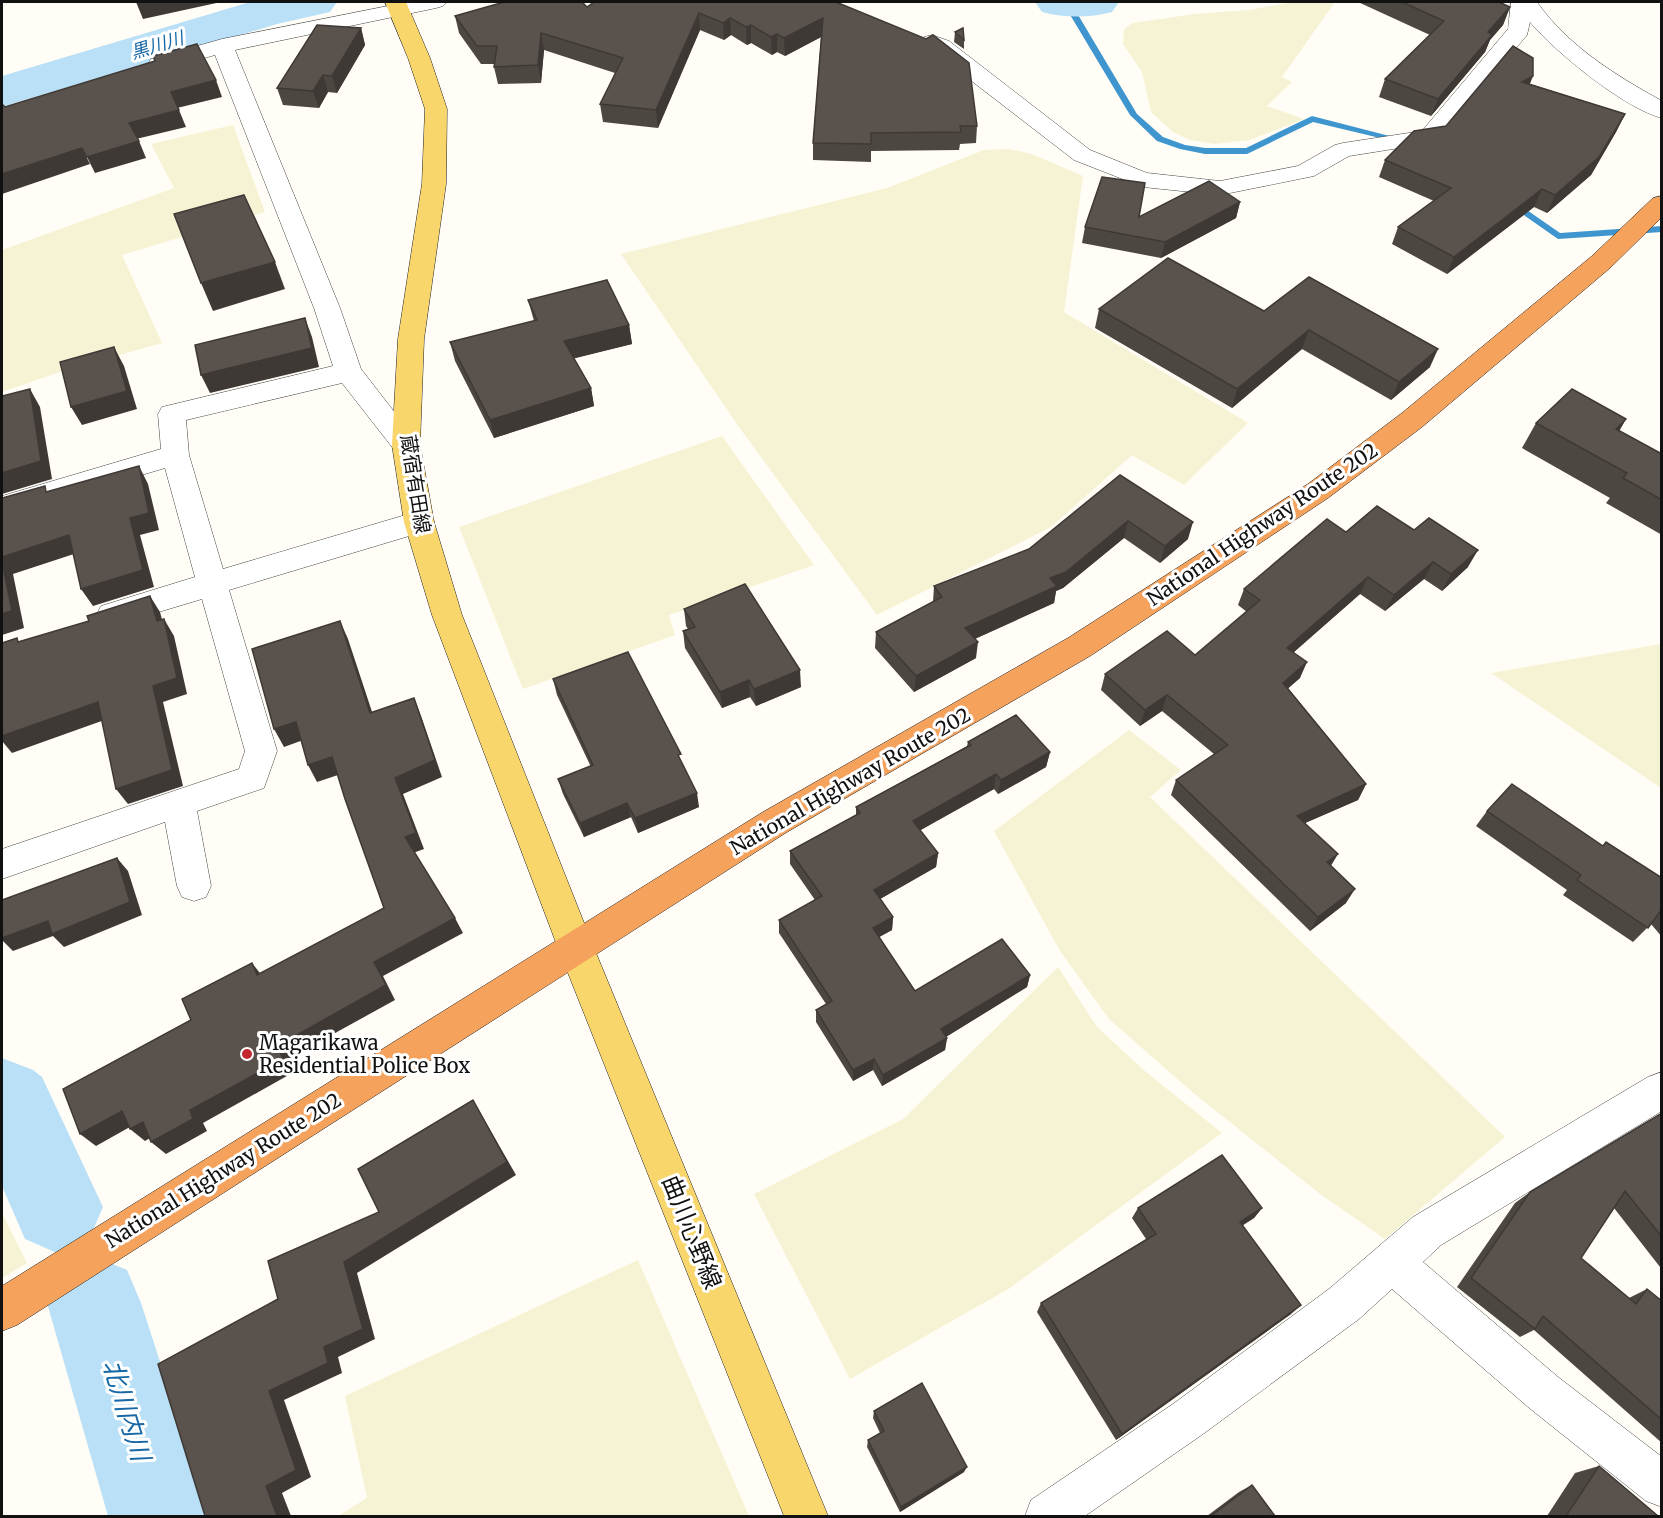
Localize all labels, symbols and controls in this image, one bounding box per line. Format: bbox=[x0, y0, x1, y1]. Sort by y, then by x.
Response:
water label: 黒川川 bbox=[128, 26, 188, 64]
street label: 蔵宿有田線 bbox=[396, 433, 436, 535]
street label: National Highway Route 202 bbox=[1142, 437, 1382, 611]
street label: National Highway Route 202 bbox=[725, 702, 975, 860]
place label: Magarikawa Residential Police Box bbox=[259, 1030, 470, 1078]
marker: Magarikawa Residential Police Box bbox=[240, 1047, 254, 1061]
street label: National Highway Route 202 bbox=[100, 1087, 346, 1253]
street label: 曲川心野線 bbox=[655, 1171, 729, 1293]
water label: 北川内川 bbox=[96, 1355, 159, 1467]

